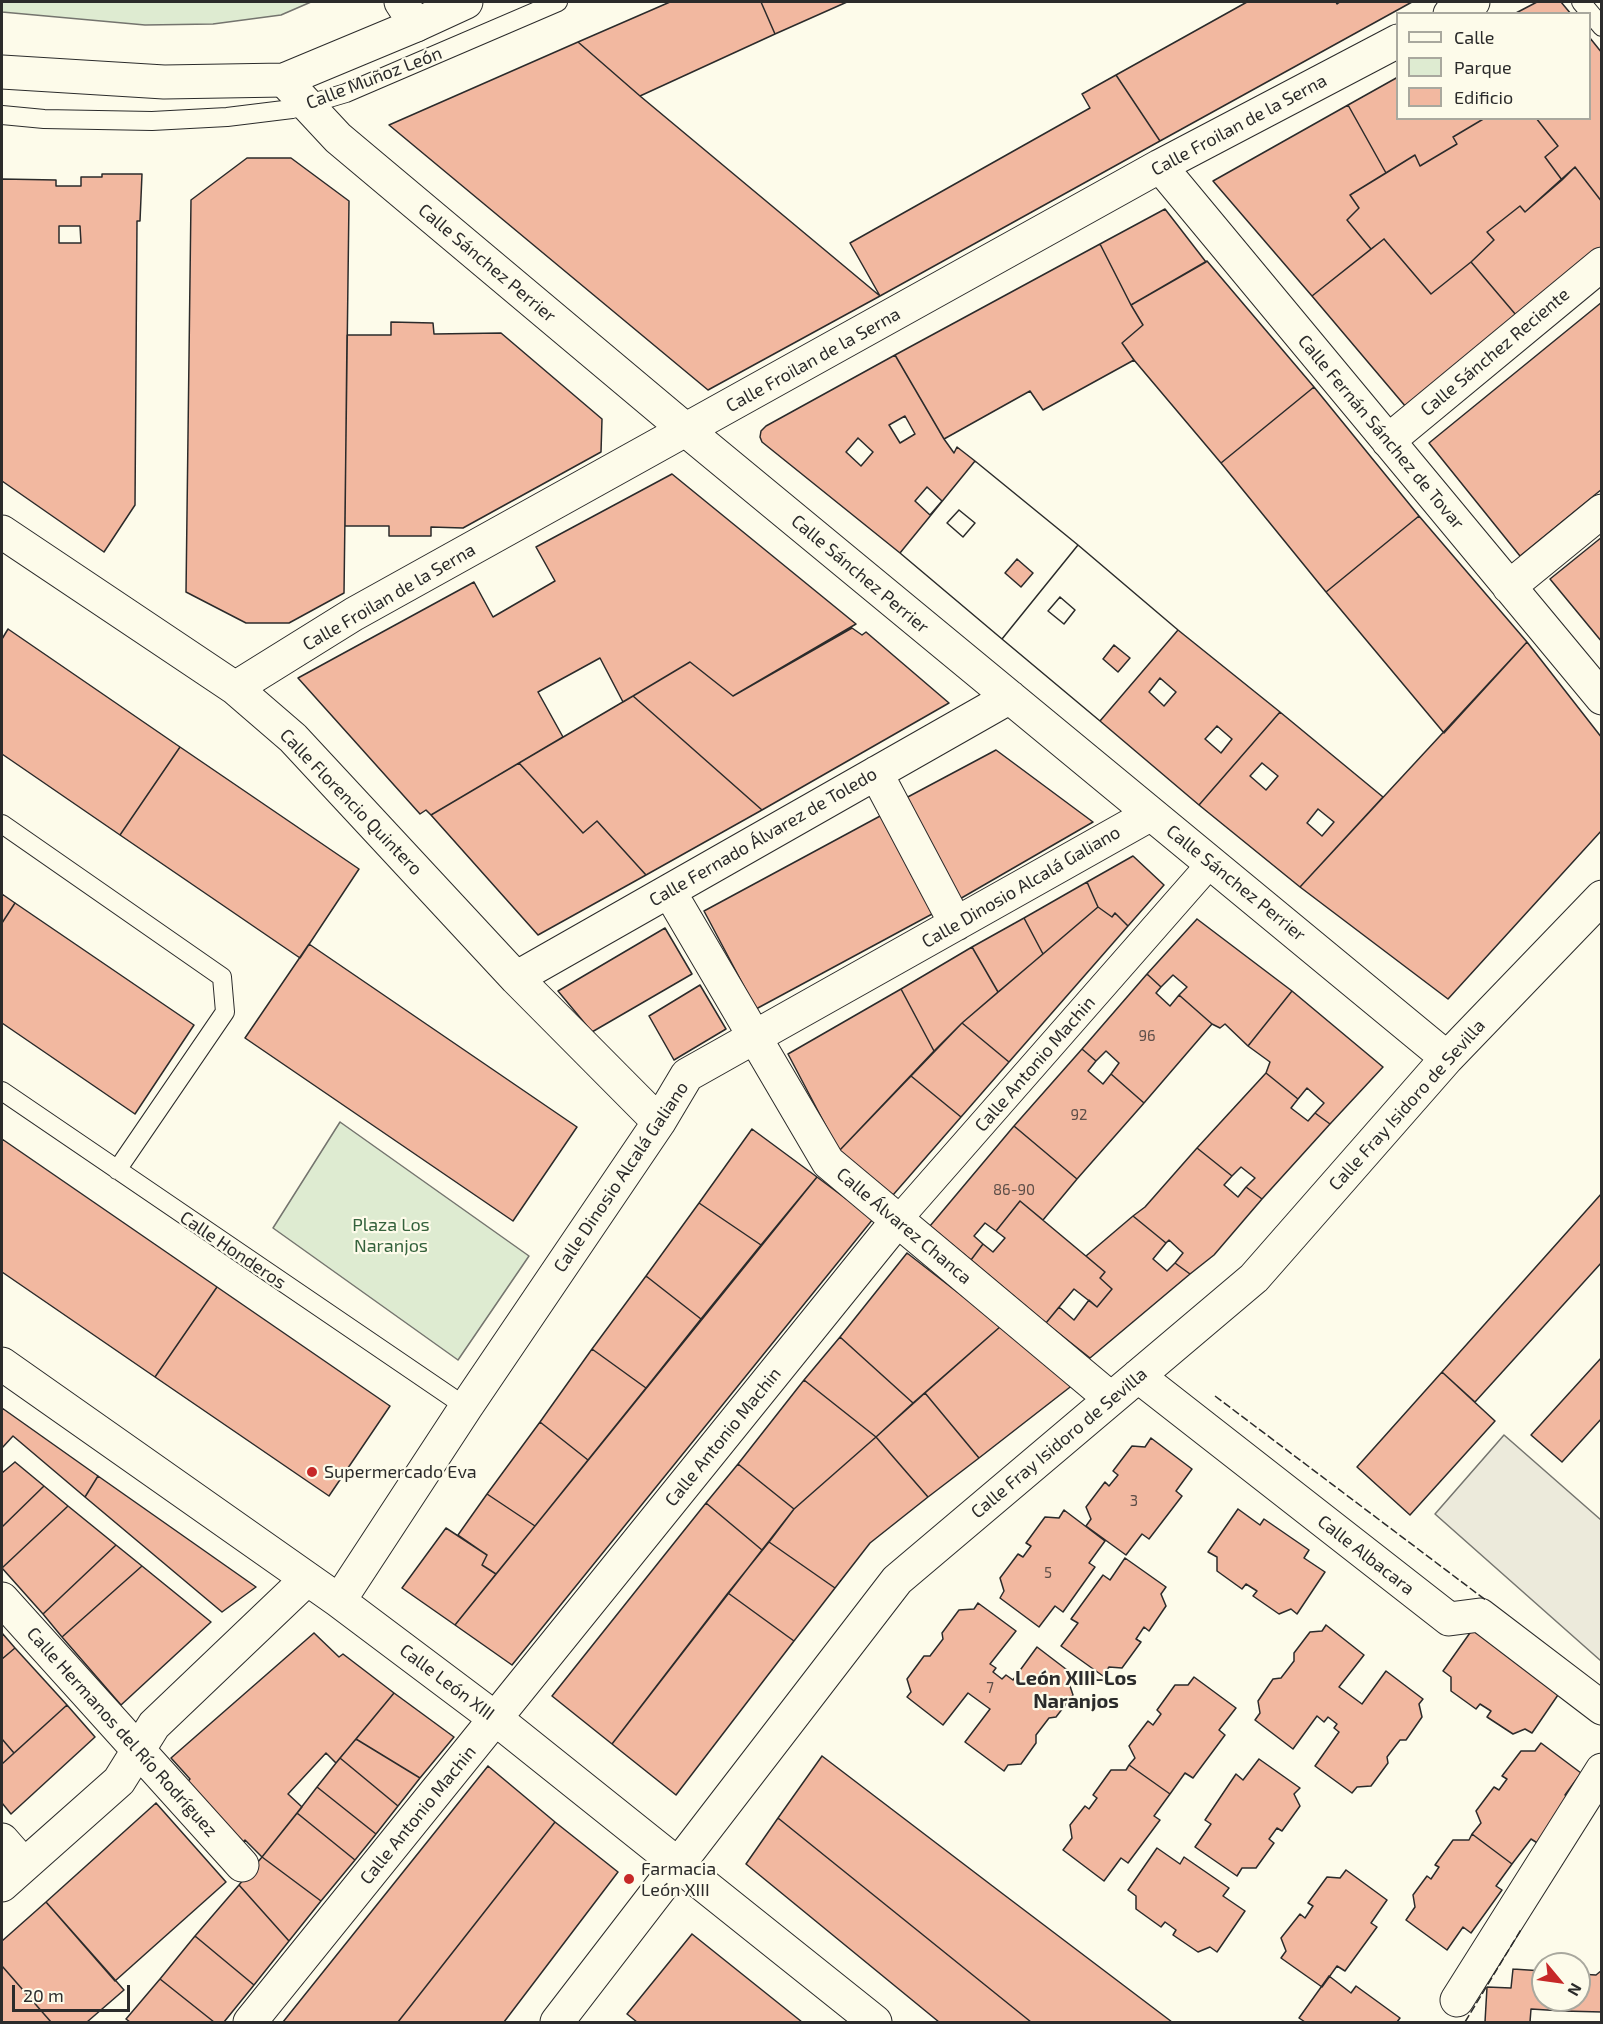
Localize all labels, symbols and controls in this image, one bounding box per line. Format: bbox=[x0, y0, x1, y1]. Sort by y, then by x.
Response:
legend bbox=[1396, 12, 1591, 120]
text: Calle bbox=[1454, 26, 1495, 48]
street label: Calle Muñoz León bbox=[303, 42, 445, 114]
text: Parque bbox=[1454, 56, 1512, 78]
street label: Calle Froilan de la Serna bbox=[1147, 69, 1331, 181]
text: Edificio bbox=[1454, 86, 1513, 108]
street label: Calle Sánchez Perrier bbox=[414, 199, 560, 327]
street label: Calle Sánchez Reciente bbox=[1416, 283, 1574, 421]
street label: Calle Froilan de la Serna bbox=[722, 303, 904, 417]
street label: Calle Fernán Sánchez de Tovar bbox=[1293, 330, 1469, 534]
street label: Calle Sánchez Perrier bbox=[787, 510, 933, 638]
street label: Calle Froilan de la Serna bbox=[299, 539, 479, 655]
street label: Calle Florencio Quintero bbox=[275, 724, 427, 880]
street label: Calle Fernado Álvarez de Toledo bbox=[645, 763, 881, 911]
street label: Calle Sánchez Perrier bbox=[1162, 820, 1310, 946]
street label: Calle Dinosio Alcalá Galiano bbox=[918, 821, 1124, 953]
street label: Calle Antonio Machin bbox=[970, 992, 1100, 1136]
street label: Calle Fray Isidoro de Sevilla bbox=[1324, 1015, 1490, 1195]
house number: 96 bbox=[1138, 1027, 1156, 1045]
street label: Calle Dinosio Alcalá Galiano bbox=[549, 1077, 693, 1277]
house number: 92 bbox=[1070, 1106, 1088, 1124]
street label: Calle Álvarez Chanca bbox=[832, 1163, 976, 1289]
house number: 86-90 bbox=[993, 1181, 1035, 1199]
street label: Calle Honderos bbox=[176, 1207, 290, 1293]
park label: Plaza Los Naranjos bbox=[352, 1214, 430, 1256]
street label: Calle Antonio Machin bbox=[660, 1363, 786, 1511]
street label: Calle Fray Isidoro de Sevilla bbox=[967, 1363, 1151, 1523]
place label: Supermercado Eva bbox=[324, 1461, 477, 1483]
marker: Supermercado Eva bbox=[305, 1465, 319, 1479]
house number: 3 bbox=[1130, 1492, 1138, 1510]
street label: Calle Albacara bbox=[1313, 1510, 1419, 1600]
house number: 5 bbox=[1044, 1564, 1052, 1582]
street label: Calle Hermanos del Río Rodríguez bbox=[22, 1623, 222, 1841]
street label: Calle León XIII bbox=[395, 1639, 499, 1725]
district label: León XIII-Los Naranjos bbox=[1015, 1666, 1137, 1713]
house number: 7 bbox=[986, 1679, 994, 1697]
street label: Calle Antonio Machin bbox=[355, 1741, 481, 1889]
place label: Farmacia León XIII bbox=[641, 1858, 716, 1900]
marker: Farmacia León XIII bbox=[622, 1872, 636, 1886]
north arrow bbox=[1531, 1952, 1591, 2012]
scale bar bbox=[15, 1973, 134, 2011]
text: N bbox=[1564, 1980, 1587, 2000]
text: 20 m bbox=[23, 1984, 64, 2006]

